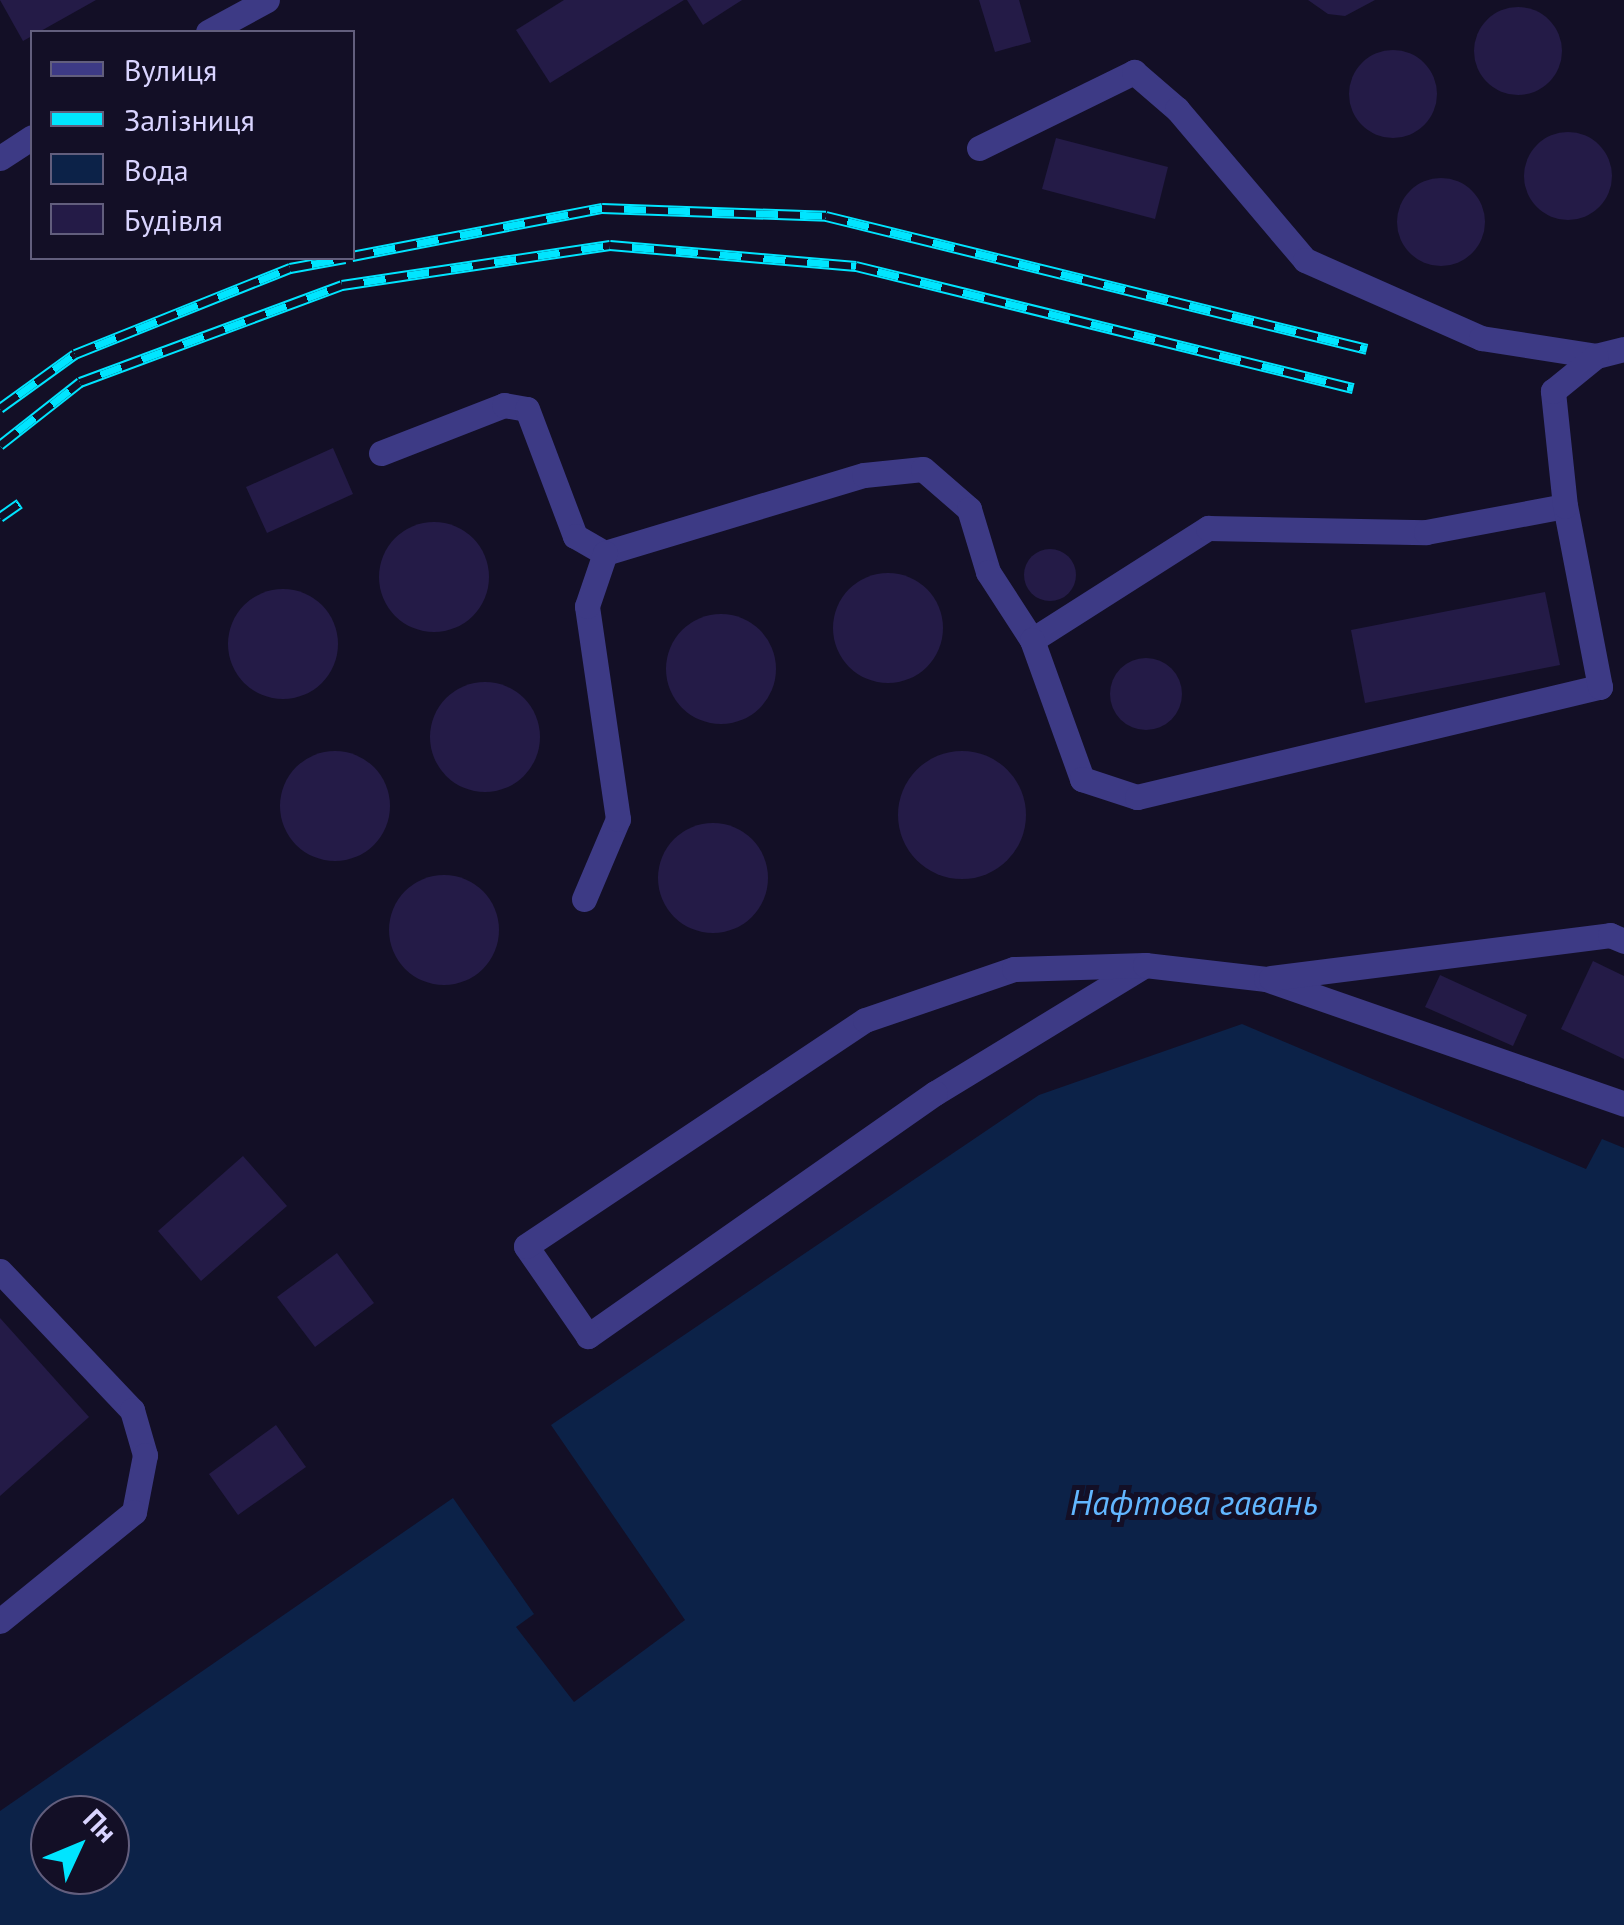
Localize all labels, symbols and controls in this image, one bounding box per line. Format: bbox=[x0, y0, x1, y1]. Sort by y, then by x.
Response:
legend bbox=[30, 30, 355, 260]
text: Вулиця bbox=[124, 50, 217, 89]
text: Залізниця bbox=[124, 100, 255, 139]
text: Вода bbox=[124, 150, 189, 189]
text: Будівля bbox=[124, 200, 223, 239]
water label: Нафтова гавань bbox=[1070, 1481, 1318, 1523]
north arrow bbox=[30, 1795, 130, 1895]
text: Пн bbox=[76, 1801, 125, 1850]

